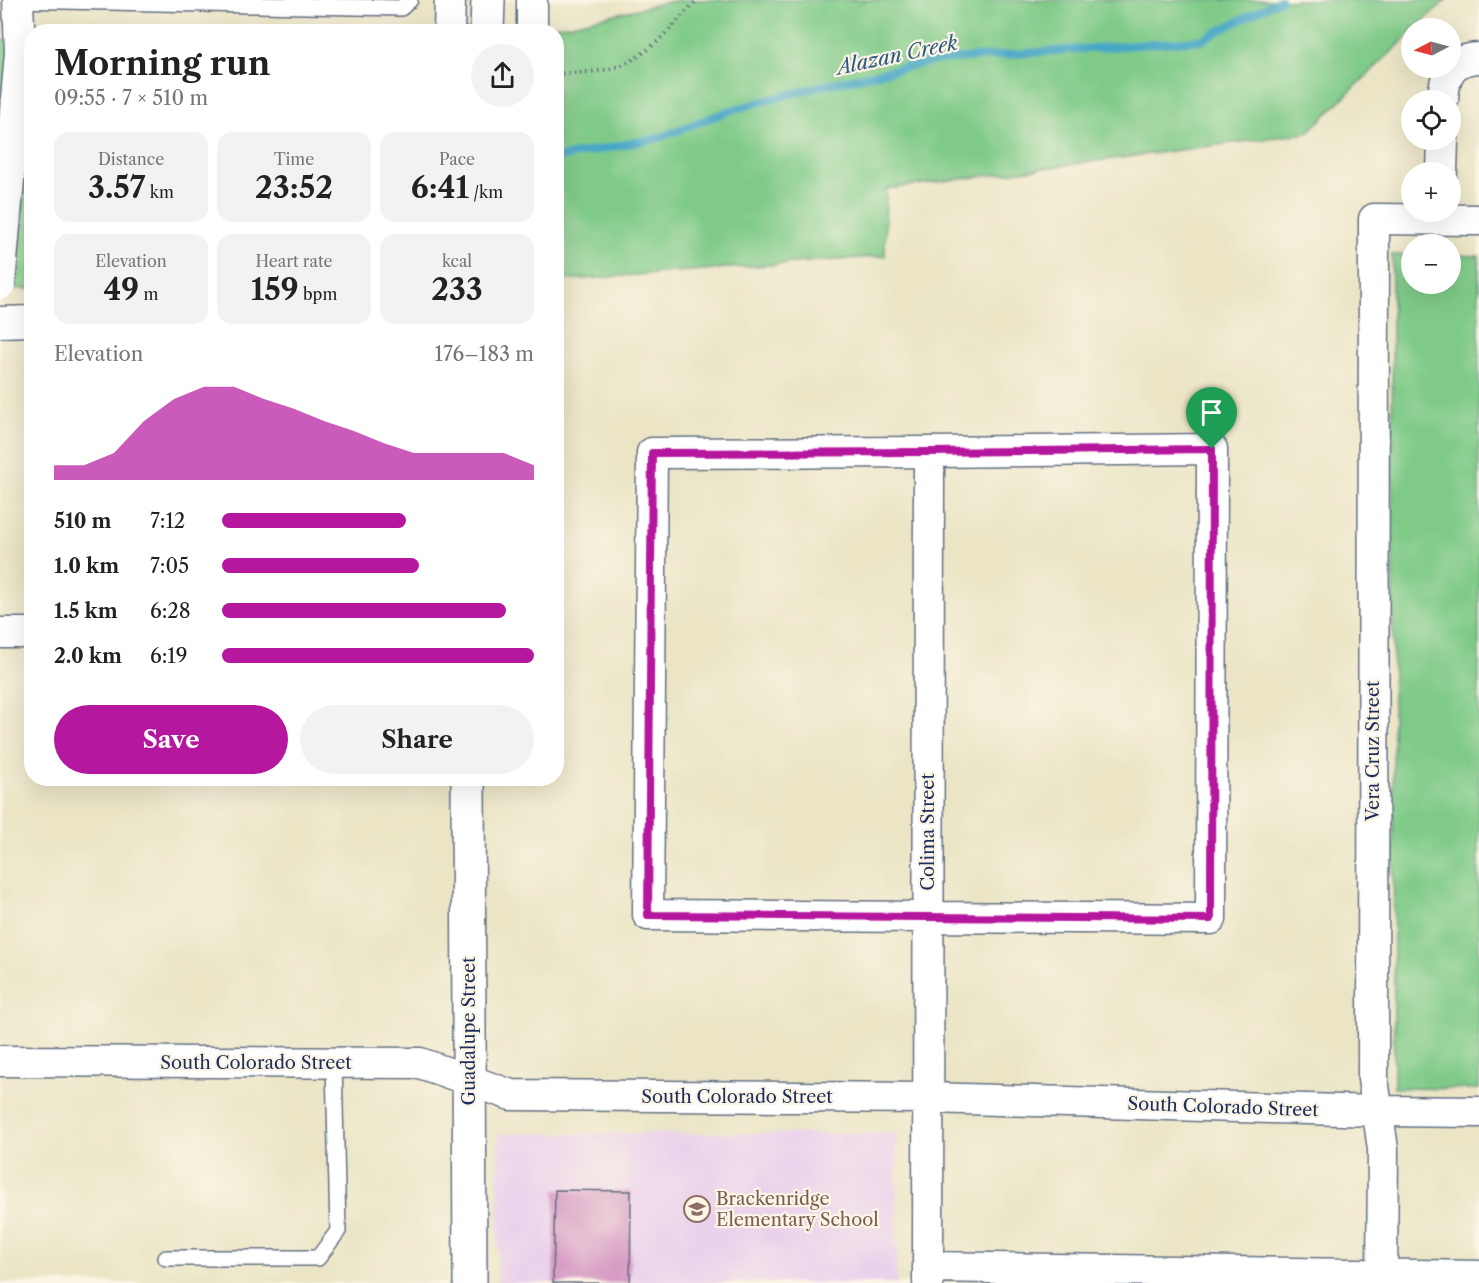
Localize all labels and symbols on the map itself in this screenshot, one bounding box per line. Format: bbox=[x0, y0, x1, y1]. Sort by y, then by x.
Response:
north arrow bbox=[1401, 18, 1461, 78]
water label: Alazan Creek bbox=[831, 30, 960, 80]
pin bbox=[1186, 387, 1237, 449]
street label: Vera Cruz Street bbox=[1362, 680, 1384, 822]
street label: Colima Street bbox=[917, 773, 939, 891]
street label: Guadalupe Street bbox=[458, 956, 480, 1105]
street label: South Colorado Street bbox=[160, 1052, 352, 1074]
street label: South Colorado Street bbox=[641, 1086, 833, 1108]
street label: South Colorado Street bbox=[1127, 1093, 1320, 1121]
place label: Brackenridge Elementary School bbox=[716, 1188, 879, 1231]
school or university icon: Brackenridge Elementary School bbox=[682, 1194, 712, 1224]

